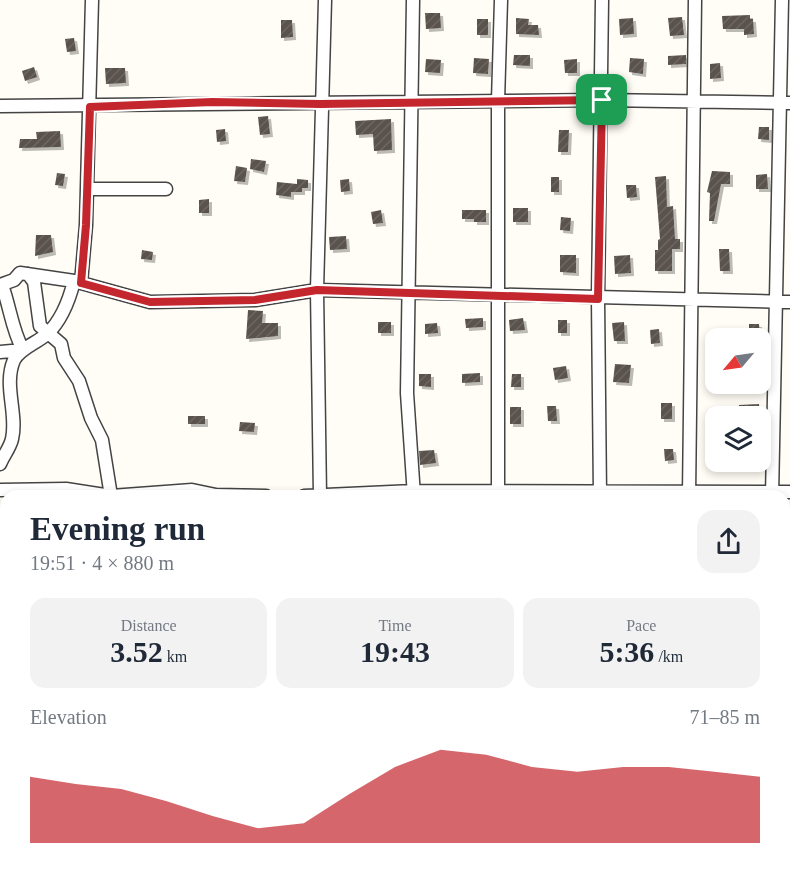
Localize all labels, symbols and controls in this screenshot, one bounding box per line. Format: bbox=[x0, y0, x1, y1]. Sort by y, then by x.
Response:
pin bbox=[576, 74, 627, 125]
icon: arrive bbox=[585, 83, 618, 116]
north arrow bbox=[705, 328, 771, 394]
map controls bbox=[705, 328, 771, 472]
button: layers bbox=[705, 406, 771, 472]
button: share bbox=[697, 510, 760, 573]
text: Evening run bbox=[30, 511, 205, 547]
text: 19:51 · 4 × 880 m bbox=[30, 552, 174, 574]
text: Distance bbox=[121, 617, 177, 634]
text: Time bbox=[378, 617, 412, 634]
text: Pace bbox=[626, 617, 656, 634]
text: 3.52 bbox=[110, 635, 163, 668]
text: 19:43 bbox=[360, 635, 430, 668]
text: 5:36 bbox=[599, 635, 654, 668]
text: km bbox=[163, 648, 187, 665]
text: /km bbox=[654, 648, 683, 665]
text: Elevation bbox=[30, 706, 107, 728]
text: 71–85 m bbox=[689, 706, 760, 728]

